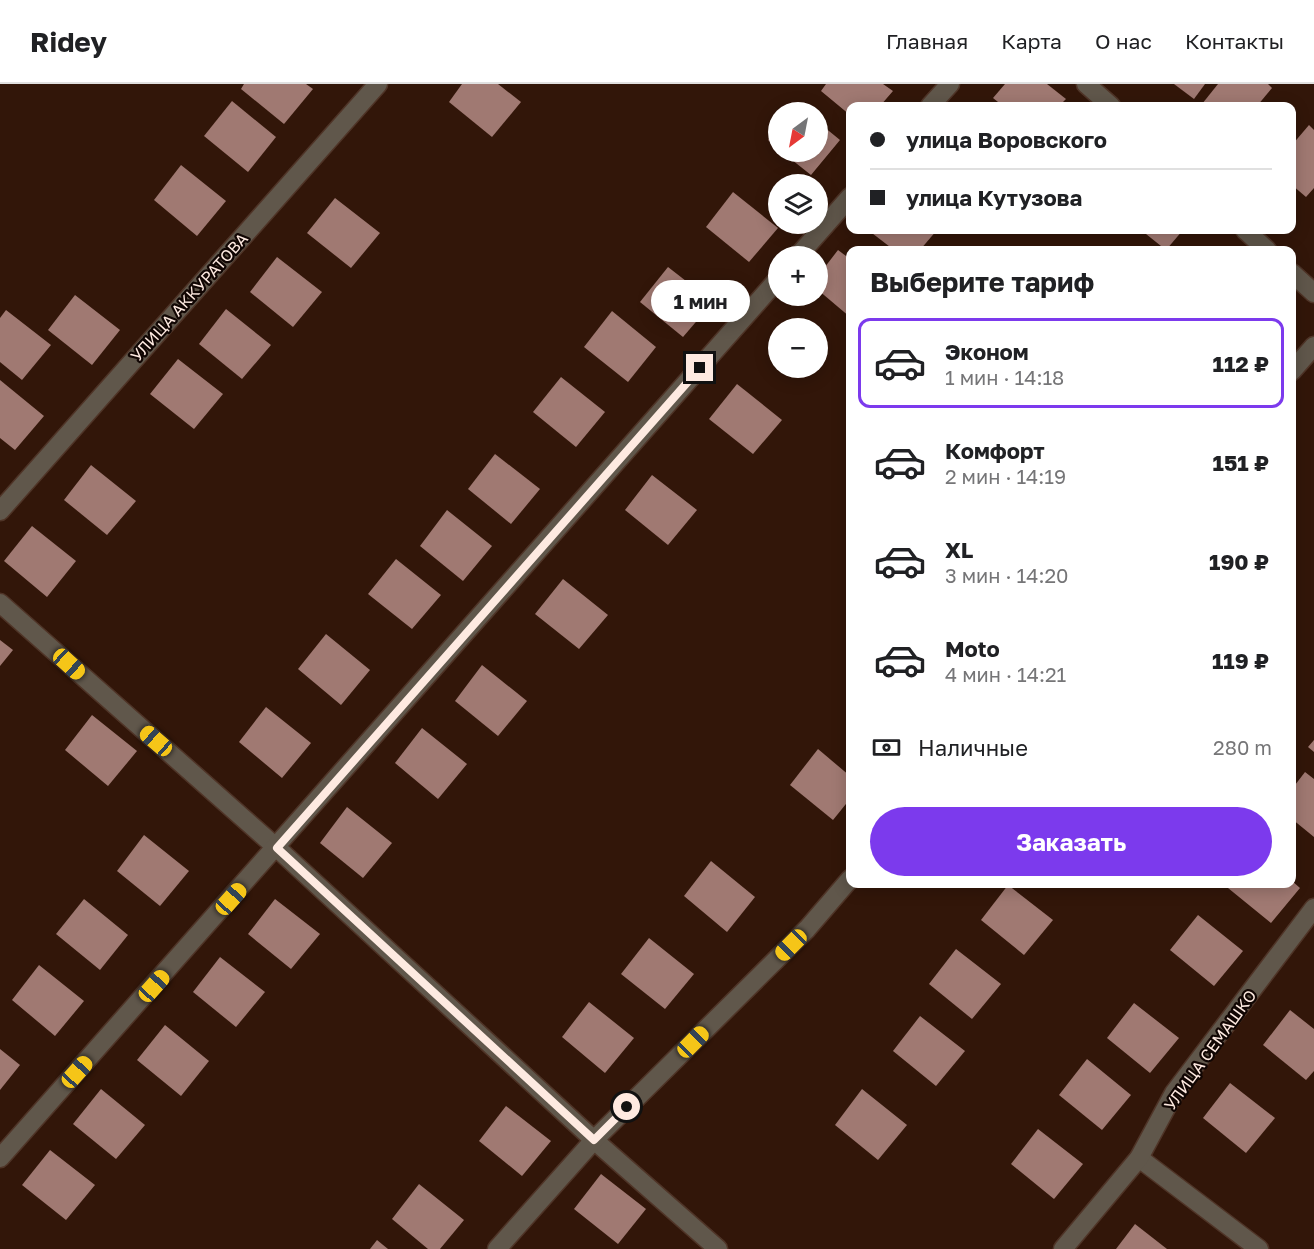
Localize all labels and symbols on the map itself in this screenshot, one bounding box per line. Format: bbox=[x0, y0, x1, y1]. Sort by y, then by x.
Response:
north arrow bbox=[768, 102, 828, 162]
street label: УЛИЦА АККУРАТОВА bbox=[126, 228, 252, 365]
callout: 1 мин bbox=[650, 281, 750, 323]
route end bbox=[686, 354, 713, 381]
car bbox=[50, 645, 88, 683]
car bbox=[137, 722, 175, 760]
car bbox=[212, 880, 250, 918]
car bbox=[772, 926, 810, 964]
car bbox=[135, 967, 173, 1005]
street label: УЛИЦА СЕМАШКО bbox=[1160, 986, 1260, 1114]
car bbox=[674, 1023, 712, 1061]
car bbox=[58, 1053, 96, 1091]
route start bbox=[613, 1093, 640, 1120]

